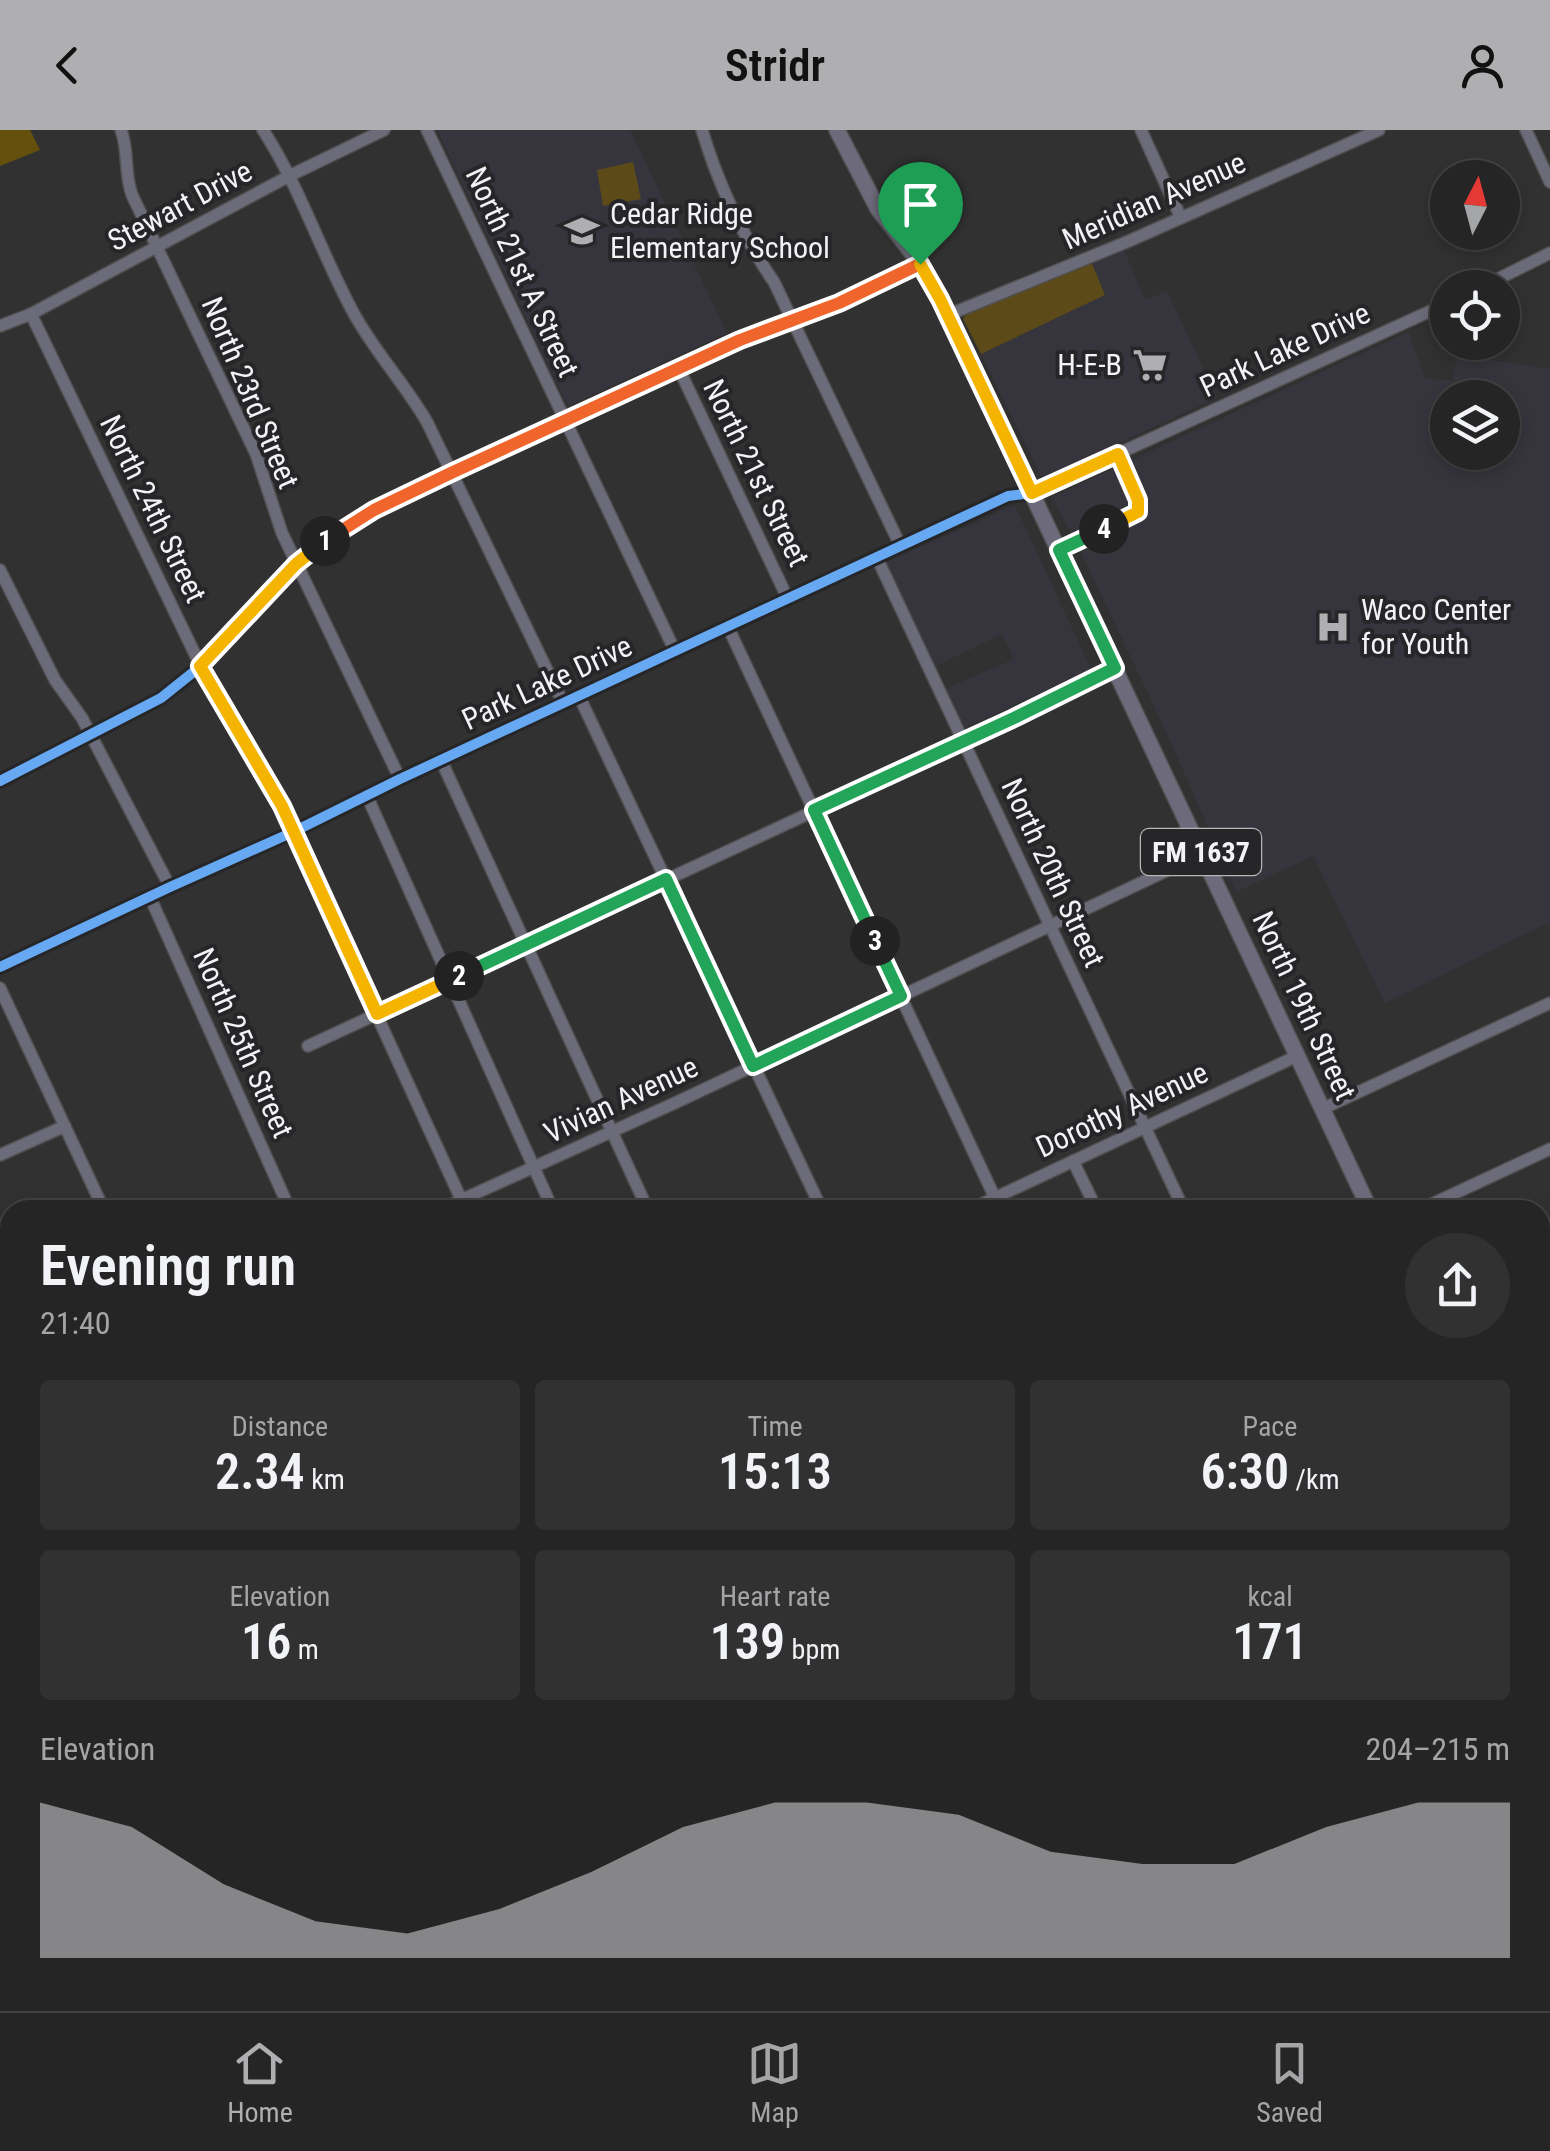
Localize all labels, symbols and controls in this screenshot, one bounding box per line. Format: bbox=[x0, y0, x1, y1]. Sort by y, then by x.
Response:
icon: back bbox=[40, 38, 95, 93]
icon: person bbox=[1455, 38, 1510, 93]
text: Stridr bbox=[725, 39, 825, 92]
street label: Meridian Avenue bbox=[1057, 145, 1251, 257]
street label: Stewart Drive bbox=[102, 153, 258, 258]
north arrow bbox=[1430, 160, 1520, 250]
map controls bbox=[1430, 160, 1520, 470]
street label: North 21st A Street bbox=[459, 161, 586, 382]
pin bbox=[878, 162, 963, 265]
icon: arrive bbox=[893, 177, 948, 232]
place label: Cedar Ridge Elementary School bbox=[610, 196, 830, 265]
school or university icon: Cedar Ridge Elementary School bbox=[563, 212, 601, 250]
button: locate bbox=[1430, 270, 1520, 360]
street label: North 23rd Street bbox=[194, 292, 306, 494]
street label: Park Lake Drive bbox=[1194, 295, 1375, 404]
supermarket icon: H-E-B bbox=[1131, 346, 1169, 384]
place label: H-E-B bbox=[1057, 347, 1122, 382]
street label: North 21st Street bbox=[696, 374, 817, 572]
button: layers bbox=[1430, 380, 1520, 470]
street label: North 24th Street bbox=[93, 409, 214, 608]
pin: 4 bbox=[1079, 504, 1129, 554]
text: 4 bbox=[1097, 512, 1111, 545]
pin: 1 bbox=[300, 516, 350, 566]
text: 1 bbox=[318, 524, 332, 557]
place label: Waco Center for Youth bbox=[1361, 592, 1511, 661]
hospital icon: Waco Center for Youth bbox=[1314, 608, 1352, 646]
street label: Park Lake Drive bbox=[456, 628, 637, 737]
street label: North 20th Street bbox=[994, 773, 1112, 973]
road number: FM 1637 bbox=[1141, 829, 1261, 875]
street label: North 19th Street bbox=[1245, 906, 1363, 1106]
pin: 3 bbox=[850, 916, 900, 966]
text: 3 bbox=[868, 924, 882, 957]
street label: North 25th Street bbox=[186, 943, 301, 1143]
pin: 2 bbox=[434, 951, 484, 1001]
text: 2 bbox=[452, 959, 466, 992]
street label: Vivian Avenue bbox=[538, 1049, 703, 1150]
street label: Dorothy Avenue bbox=[1030, 1055, 1213, 1165]
button: share bbox=[1405, 1233, 1510, 1338]
text: Evening run bbox=[40, 1234, 296, 1298]
text: 21:40 bbox=[40, 1304, 111, 1342]
text: Distance bbox=[232, 1410, 328, 1443]
text: Time bbox=[747, 1410, 803, 1443]
text: Pace bbox=[1243, 1410, 1297, 1443]
text: 2.34 bbox=[215, 1443, 305, 1501]
text: 15:13 bbox=[718, 1443, 832, 1501]
text: 6:30 bbox=[1200, 1443, 1289, 1501]
text: km bbox=[305, 1463, 345, 1496]
text: /km bbox=[1289, 1463, 1340, 1496]
text: Elevation bbox=[230, 1580, 330, 1613]
text: Heart rate bbox=[720, 1580, 830, 1613]
text: kcal bbox=[1247, 1580, 1293, 1613]
text: 16 bbox=[241, 1613, 291, 1671]
text: 139 bbox=[710, 1613, 785, 1671]
text: 171 bbox=[1232, 1613, 1308, 1671]
text: m bbox=[291, 1633, 319, 1666]
text: bpm bbox=[785, 1633, 840, 1666]
text: Elevation bbox=[40, 1730, 155, 1768]
text: 204–215 m bbox=[1365, 1730, 1510, 1768]
tab: Home bbox=[227, 2036, 293, 2129]
tab: Map bbox=[747, 2036, 802, 2129]
tab: Saved bbox=[1256, 2036, 1323, 2129]

